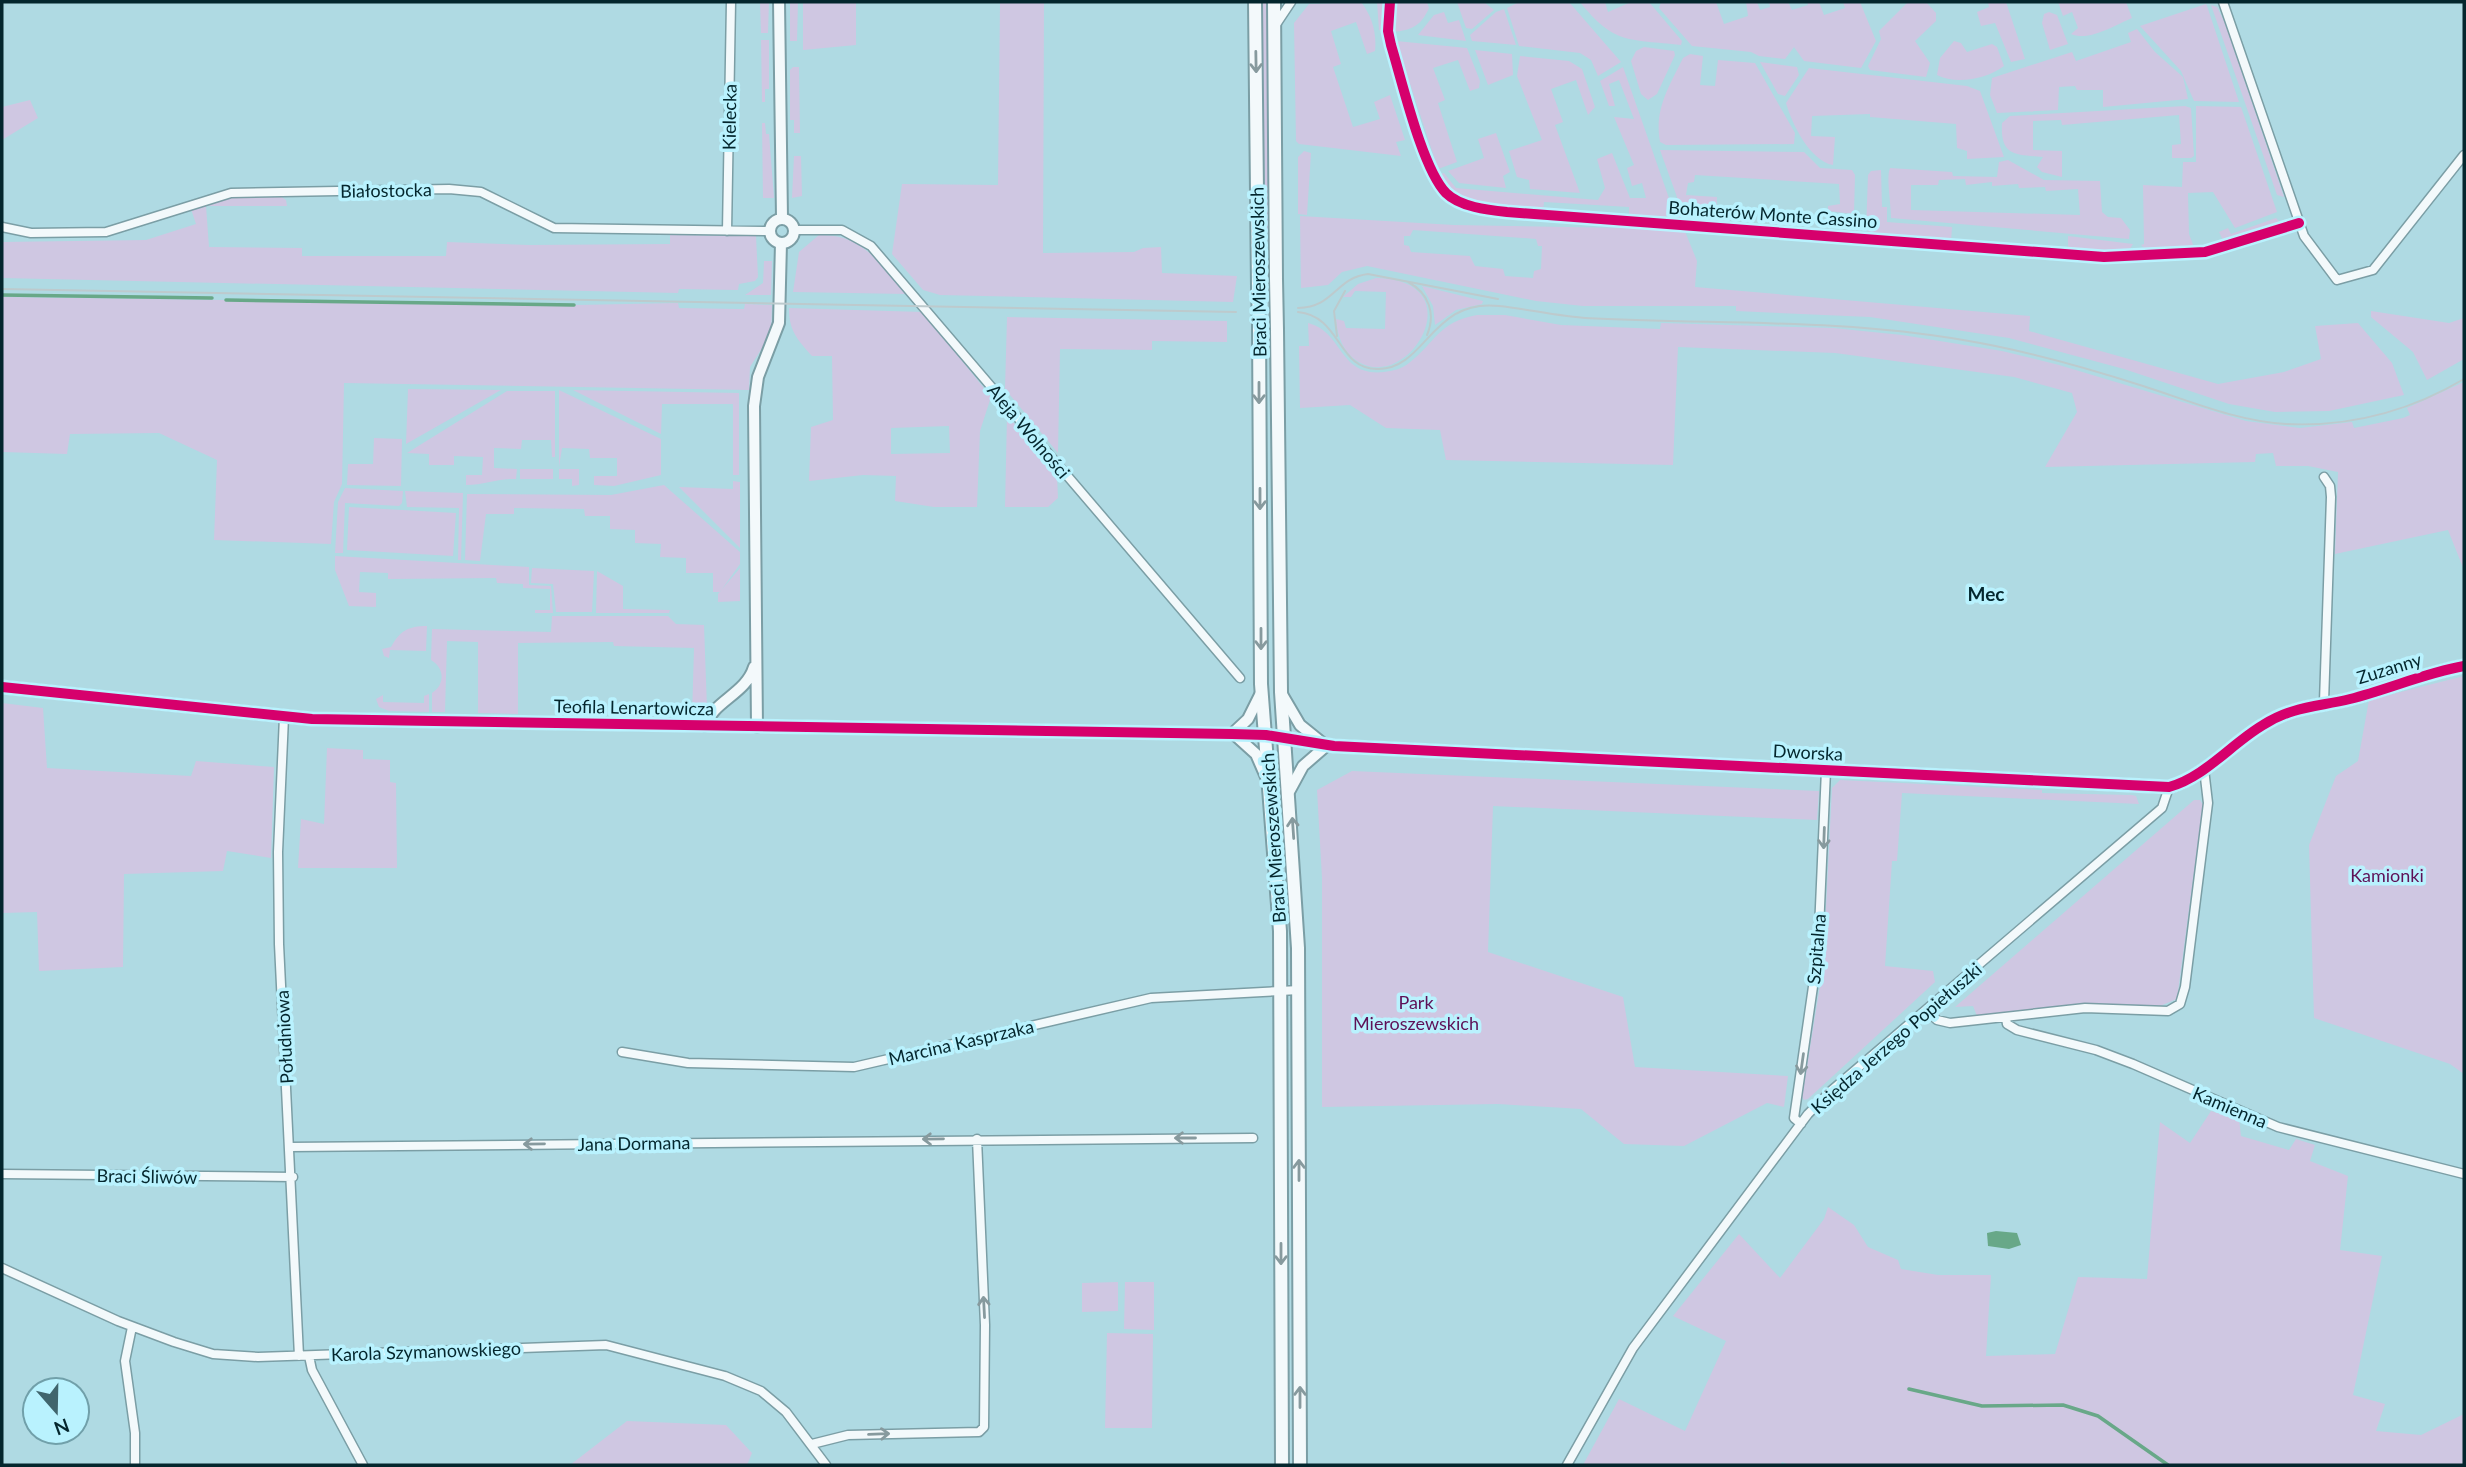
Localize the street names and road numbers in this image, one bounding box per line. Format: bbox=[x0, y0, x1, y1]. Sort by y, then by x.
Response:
street label: Kielecka bbox=[717, 84, 741, 150]
street label: Białostocka bbox=[340, 178, 432, 202]
street label: Braci Mieroszewskich bbox=[1246, 187, 1270, 357]
street label: Bohaterów Monte Cassino bbox=[1668, 196, 1878, 232]
street label: Aleja Wolności bbox=[983, 379, 1075, 483]
street label: Zuzanny bbox=[2354, 648, 2425, 688]
street label: Teofila Lenartowicza bbox=[554, 695, 714, 719]
street label: Dworska bbox=[1772, 739, 1844, 765]
street label: Braci Mieroszewskich bbox=[1256, 752, 1290, 924]
street label: Szpitalna bbox=[1802, 913, 1830, 985]
street label: Księdza Jerzego Popiełuszki bbox=[1806, 958, 1986, 1118]
street label: Południowa bbox=[271, 990, 297, 1084]
street label: Marcina Kasprzaka bbox=[886, 1015, 1036, 1069]
street label: Kamienna bbox=[2190, 1082, 2270, 1132]
street label: Jana Dormana bbox=[577, 1131, 691, 1155]
street label: Braci Śliwów bbox=[96, 1164, 198, 1188]
street label: Karola Szymanowskiego bbox=[331, 1337, 521, 1365]

